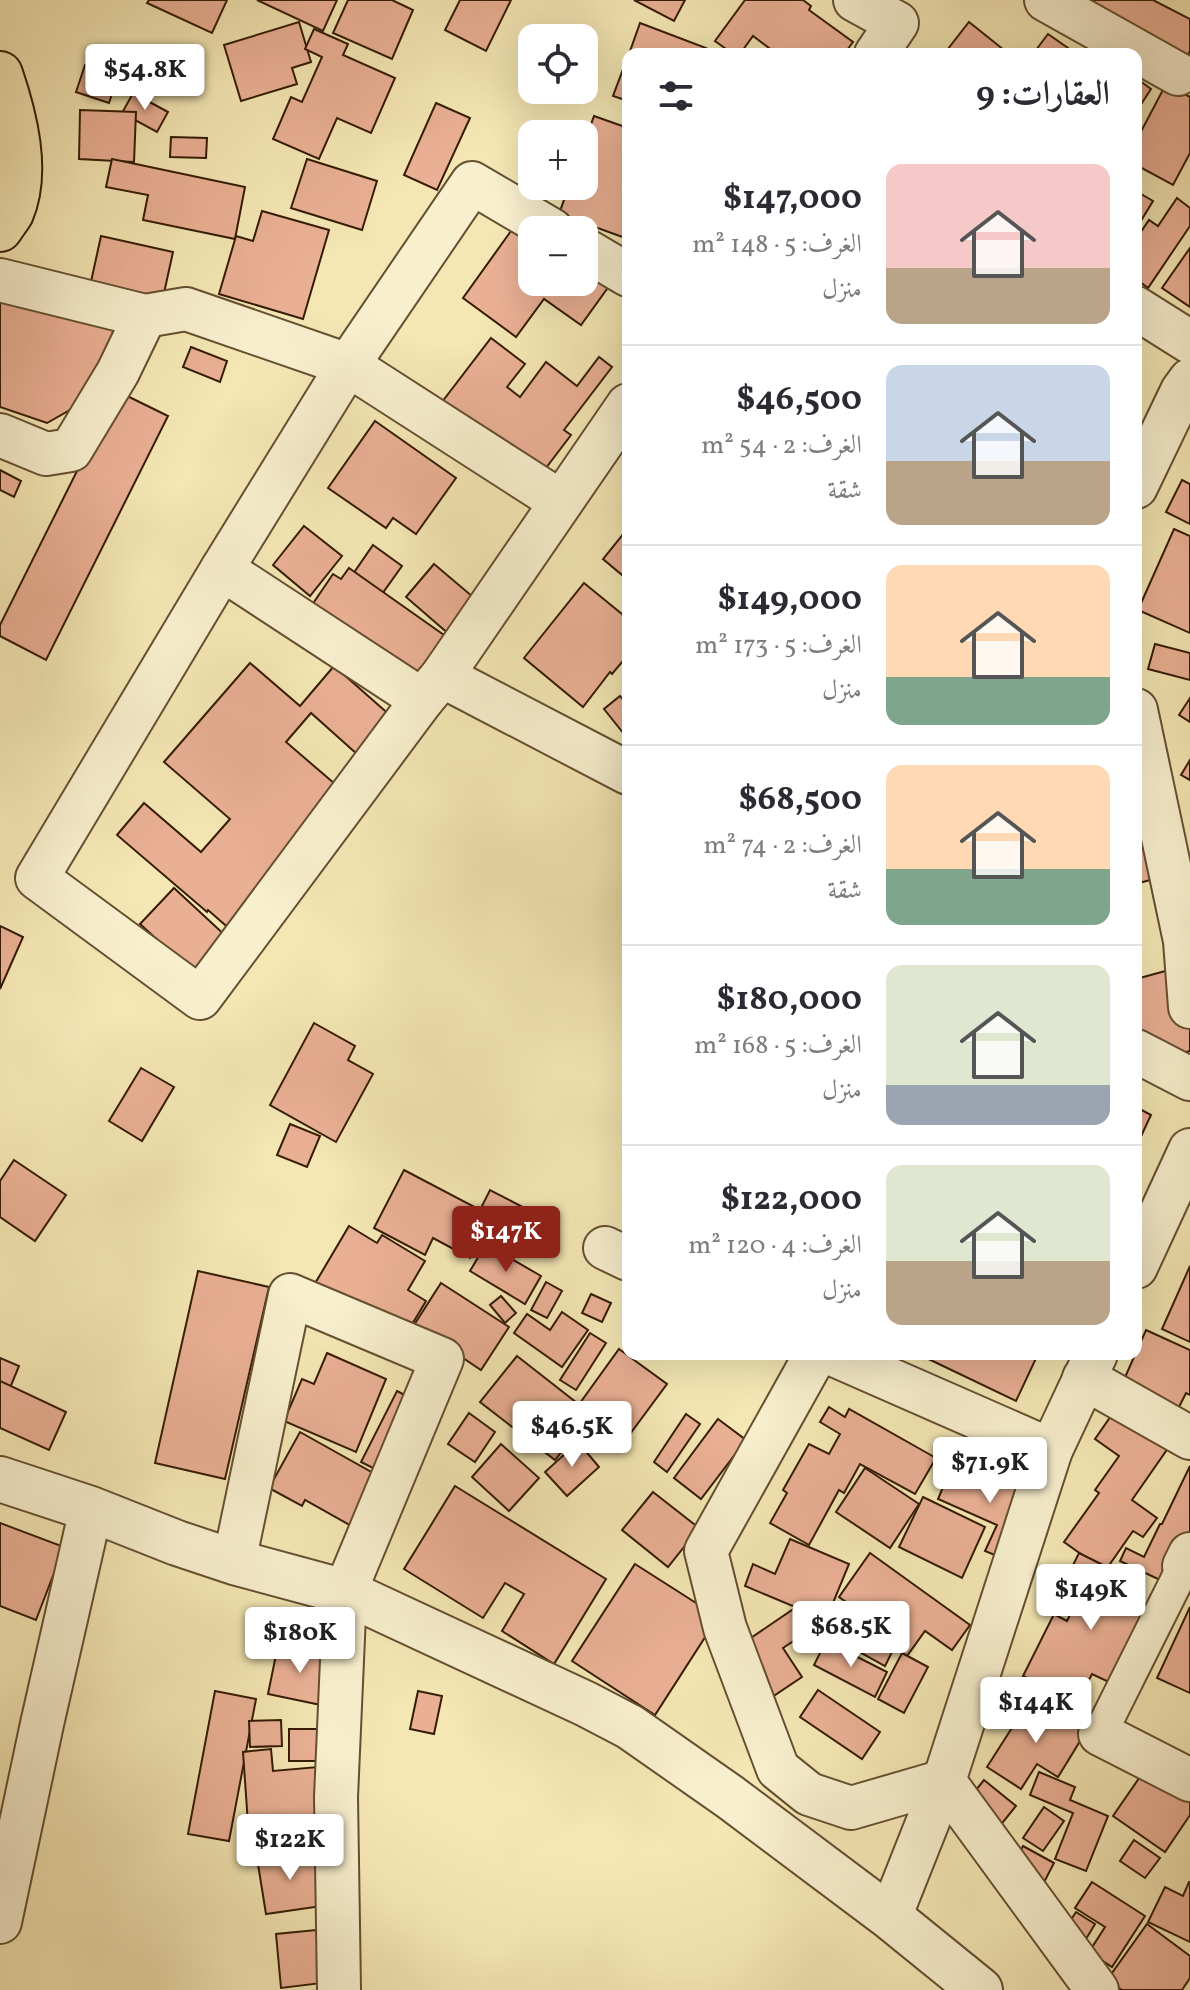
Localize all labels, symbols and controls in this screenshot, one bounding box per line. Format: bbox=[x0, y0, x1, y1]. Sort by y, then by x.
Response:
map controls bbox=[518, 24, 598, 296]
button: locate bbox=[518, 24, 598, 104]
pin: $54.8K bbox=[80, 44, 210, 112]
text: $54.8K bbox=[103, 52, 187, 88]
text: العقارات: 9 bbox=[976, 72, 1110, 119]
icon: filters bbox=[654, 74, 698, 118]
button: + bbox=[518, 120, 598, 200]
text: $147,000 bbox=[723, 176, 862, 223]
icon: home bbox=[950, 196, 1046, 292]
button: − bbox=[518, 216, 598, 296]
text: الغرف: 5 · 148 m² bbox=[692, 227, 862, 263]
text: منزل bbox=[822, 272, 862, 308]
text: $46,500 bbox=[736, 377, 862, 424]
icon: home bbox=[950, 397, 1046, 493]
text: الغرف: 2 · 54 m² bbox=[701, 428, 862, 464]
text: شقة bbox=[828, 473, 862, 509]
text: $149,000 bbox=[718, 577, 862, 624]
icon: home bbox=[950, 597, 1046, 693]
text: الغرف: 5 · 173 m² bbox=[695, 628, 862, 664]
text: منزل bbox=[822, 673, 862, 709]
text: $68,500 bbox=[739, 777, 862, 824]
icon: home bbox=[950, 797, 1046, 893]
text: الغرف: 2 · 74 m² bbox=[704, 828, 862, 864]
text: شقة bbox=[828, 873, 862, 909]
text: $180,000 bbox=[717, 977, 862, 1024]
icon: home bbox=[950, 997, 1046, 1093]
text: الغرف: 5 · 168 m² bbox=[694, 1028, 862, 1064]
text: منزل bbox=[822, 1073, 862, 1109]
text: $122,000 bbox=[721, 1177, 862, 1224]
icon: home bbox=[950, 1197, 1046, 1293]
pin: $147K bbox=[450, 1206, 562, 1274]
text: $147K bbox=[470, 1214, 542, 1250]
text: الغرف: 4 · 120 m² bbox=[688, 1228, 862, 1264]
text: منزل bbox=[822, 1273, 862, 1309]
pin: $46.5K bbox=[507, 1401, 637, 1469]
text: $46.5K bbox=[531, 1409, 613, 1445]
pin: $71.9K bbox=[925, 1437, 1055, 1505]
text: $71.9K bbox=[951, 1445, 1029, 1481]
pin: $149K bbox=[1035, 1564, 1147, 1632]
text: $149K bbox=[1054, 1572, 1128, 1608]
pin: $68.5K bbox=[786, 1601, 916, 1669]
pin: $180K bbox=[244, 1607, 356, 1675]
text: $68.5K bbox=[810, 1609, 892, 1645]
text: $180K bbox=[263, 1615, 337, 1651]
pin: $144K bbox=[980, 1677, 1092, 1745]
text: $144K bbox=[998, 1685, 1074, 1721]
pin: $122K bbox=[234, 1814, 346, 1882]
text: $122K bbox=[255, 1822, 325, 1858]

